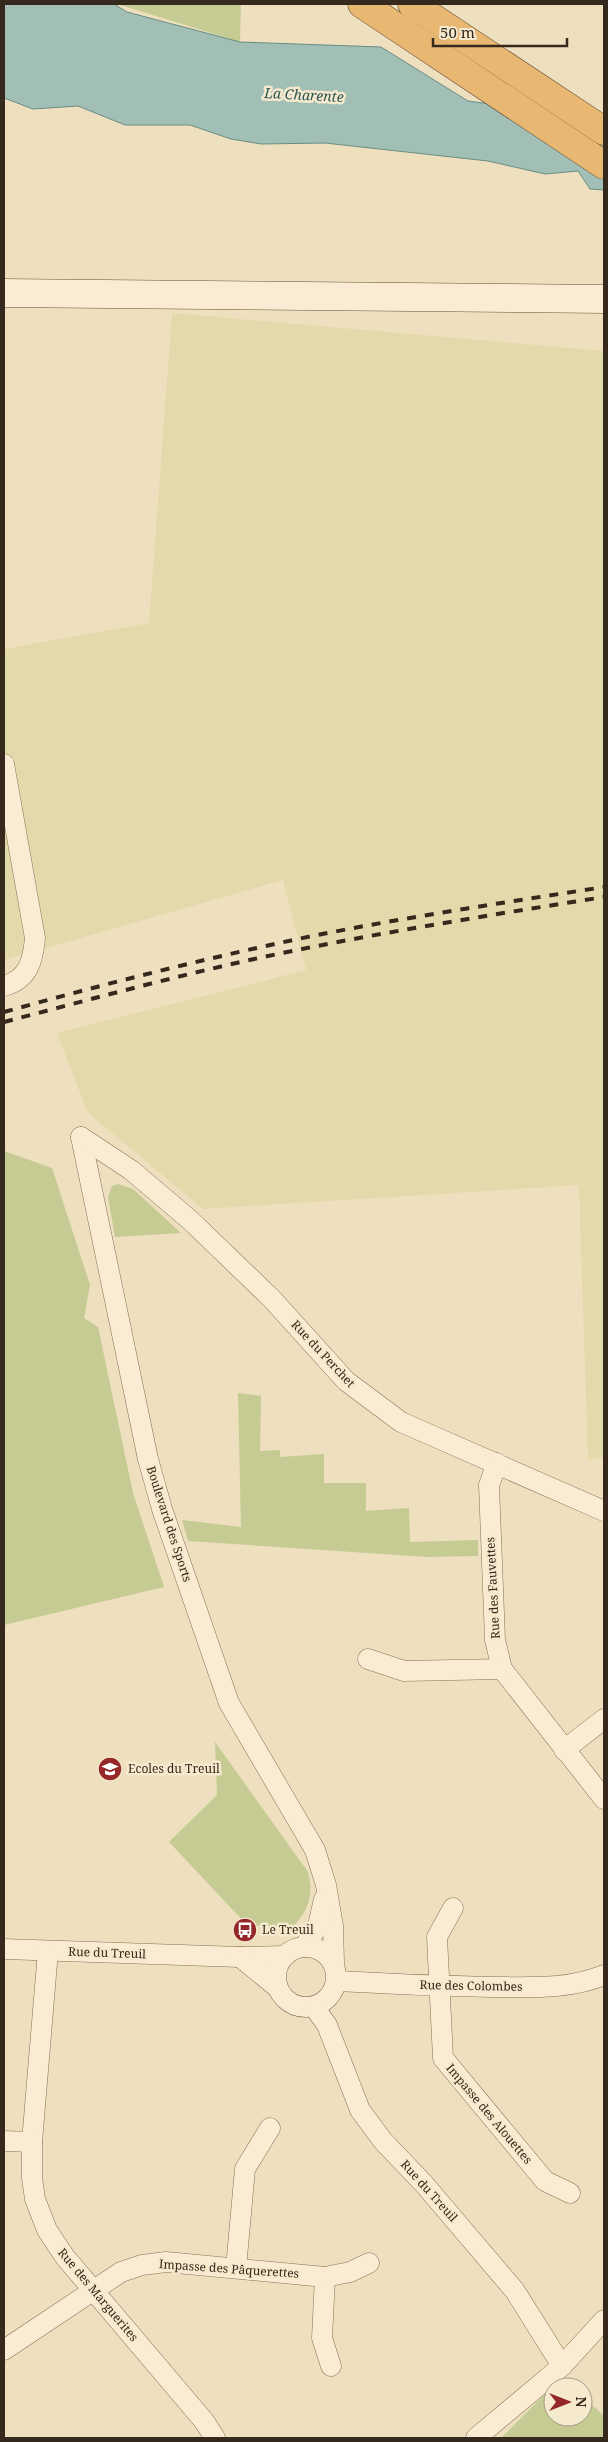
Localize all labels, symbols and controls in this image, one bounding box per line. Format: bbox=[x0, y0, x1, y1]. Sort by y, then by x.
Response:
scale bar bbox=[433, 15, 567, 47]
text: 50 m bbox=[440, 22, 475, 42]
water label: La Charente bbox=[263, 83, 344, 106]
street label: Rue du Perchet bbox=[288, 1316, 359, 1391]
street label: Boulevard des Sports bbox=[143, 1464, 196, 1584]
street label: Rue des Fauvettes bbox=[481, 1537, 504, 1639]
school or university icon: Ecoles du Treuil bbox=[97, 1756, 123, 1782]
place label: Ecoles du Treuil bbox=[128, 1760, 220, 1777]
bus stop icon: Le Treuil bbox=[232, 1917, 258, 1943]
place label: Le Treuil bbox=[262, 1921, 314, 1938]
street label: Rue du Treuil bbox=[68, 1943, 146, 1962]
street label: Rue des Colombes bbox=[419, 1976, 523, 1995]
street label: Impasse des Alouettes bbox=[442, 2060, 536, 2167]
street label: Rue du Treuil bbox=[397, 2156, 462, 2225]
street label: Rue des Marguerites bbox=[54, 2244, 143, 2345]
street label: Impasse des Pâquerettes bbox=[158, 2255, 300, 2282]
north arrow bbox=[543, 2377, 593, 2427]
text: N bbox=[572, 2396, 591, 2408]

